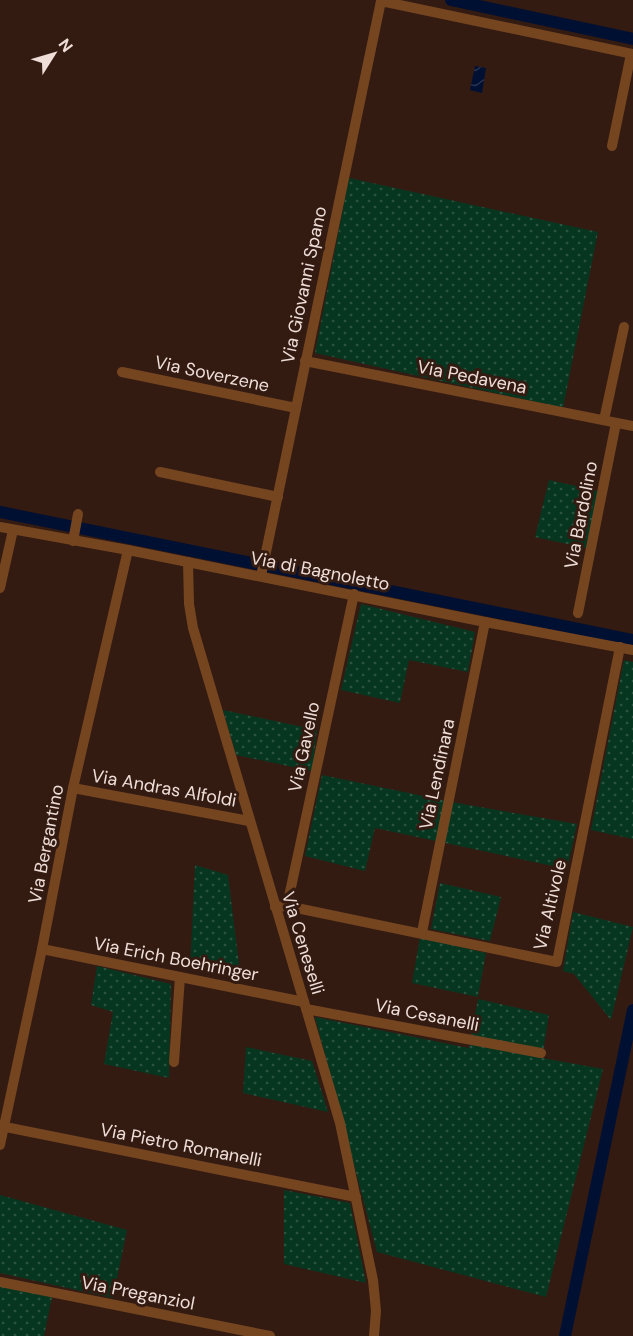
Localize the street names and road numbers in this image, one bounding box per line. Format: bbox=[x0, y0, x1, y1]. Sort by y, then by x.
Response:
street label: Via Giovanni Spano bbox=[276, 204, 332, 366]
street label: Via Soverzene bbox=[152, 350, 272, 398]
street label: Via Pedavena bbox=[415, 355, 529, 399]
street label: Via Bardolino bbox=[559, 459, 603, 571]
street label: Via di Bagnoletto bbox=[248, 546, 392, 596]
street label: Via Gavello bbox=[283, 700, 325, 794]
street label: Via Lendinara bbox=[414, 716, 460, 832]
street label: Via Andras Alfoldi bbox=[90, 763, 238, 813]
street label: Via Bergantino bbox=[23, 782, 69, 906]
street label: Via Altivole bbox=[528, 857, 572, 953]
street label: Via Ceneselli bbox=[276, 889, 330, 997]
street label: Via Erich Boehringer bbox=[91, 931, 261, 987]
street label: Via Cesanelli bbox=[373, 993, 481, 1037]
street label: Via Pietro Romanelli bbox=[98, 1118, 264, 1172]
street label: Via Preganziol bbox=[79, 1270, 197, 1316]

